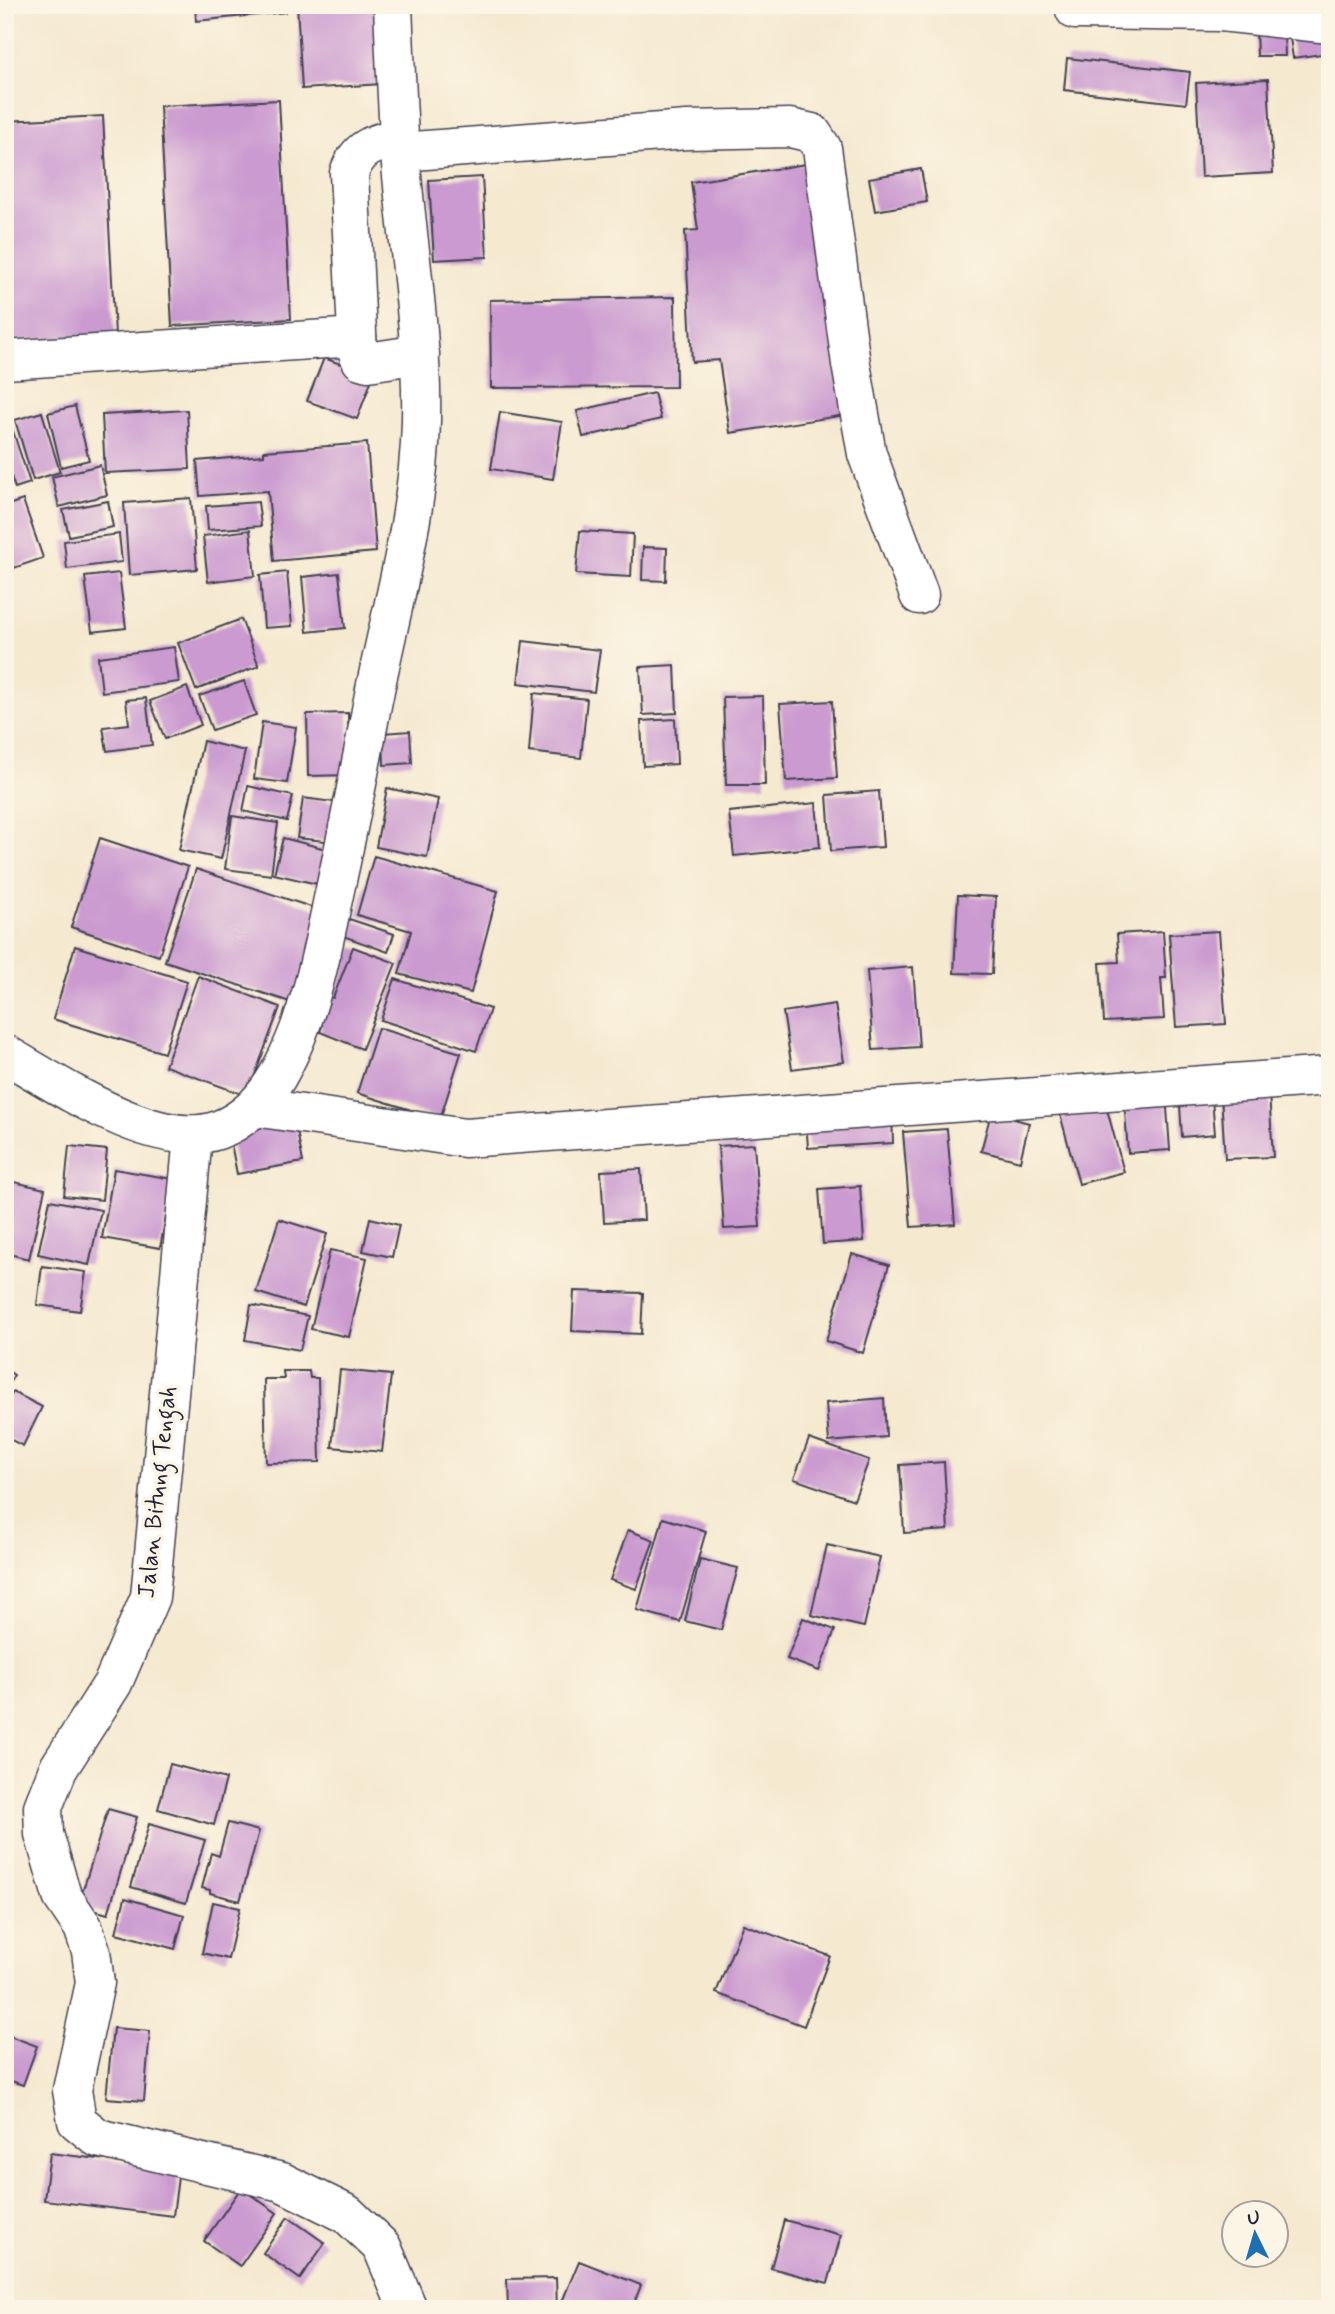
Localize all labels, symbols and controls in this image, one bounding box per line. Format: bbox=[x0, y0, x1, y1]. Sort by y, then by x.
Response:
street label: Jalan Bitung Tengah bbox=[131, 1384, 188, 1600]
north arrow bbox=[1220, 2198, 1290, 2268]
text: U bbox=[1246, 2206, 1261, 2232]

